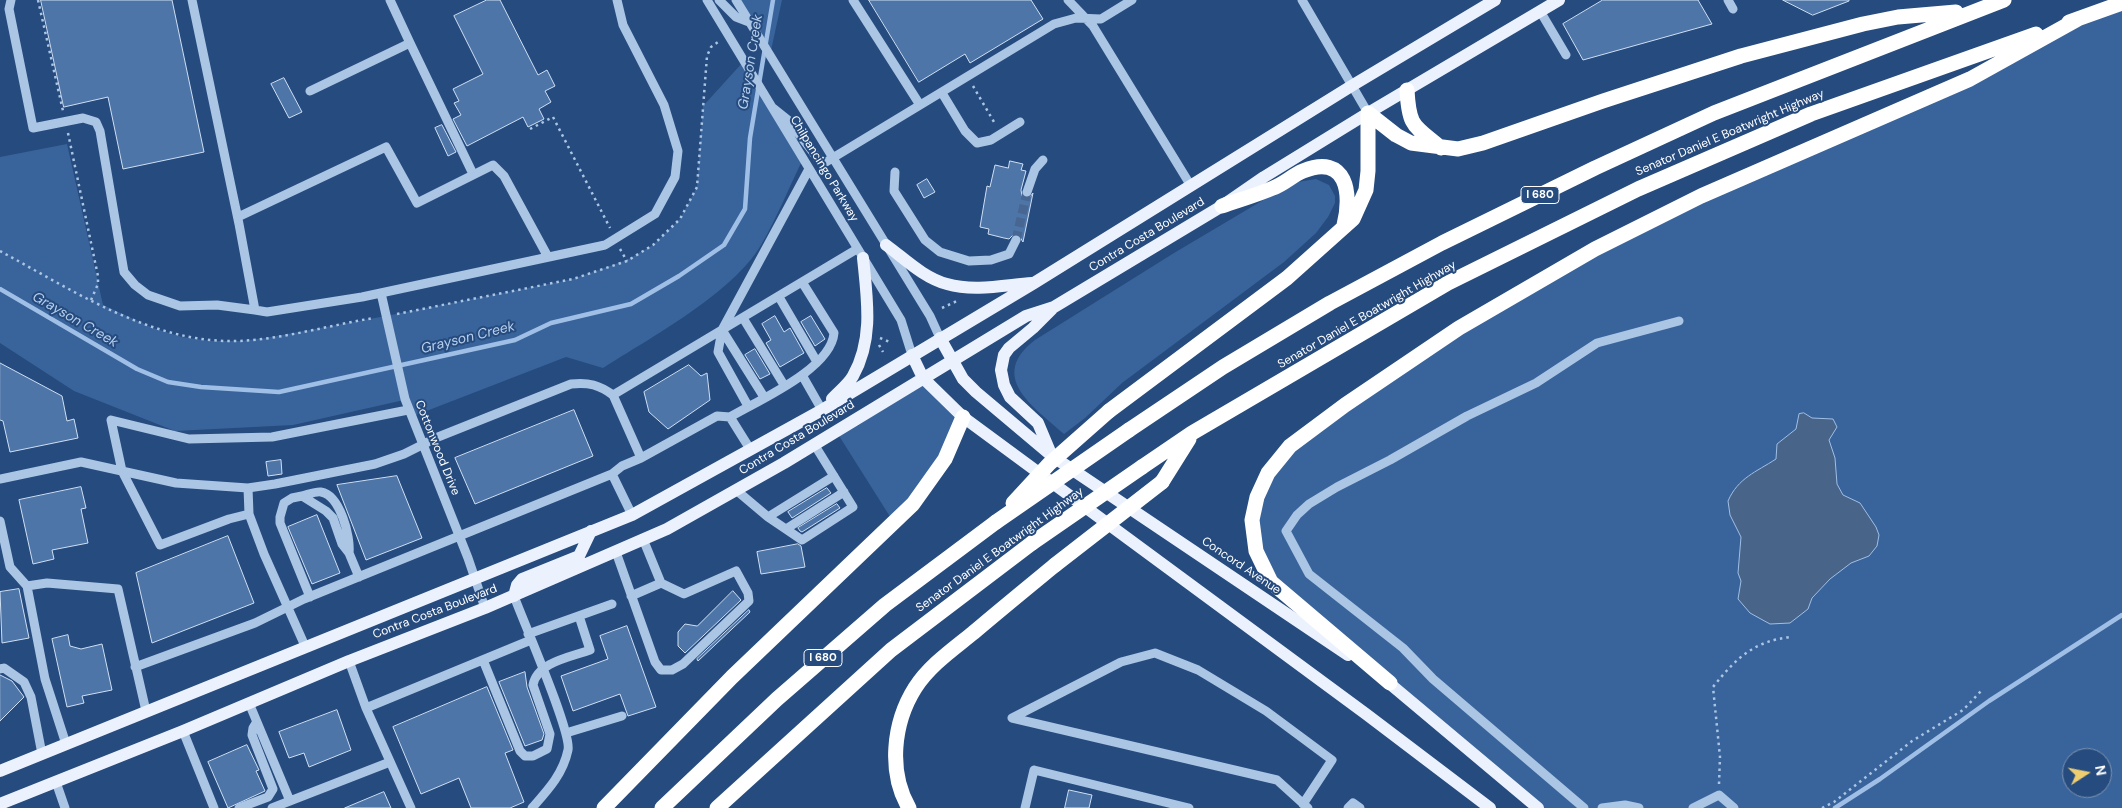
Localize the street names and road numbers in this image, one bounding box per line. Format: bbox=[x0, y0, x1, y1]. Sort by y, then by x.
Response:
street label: Senator Daniel E Boatwright Highway bbox=[1634, 87, 1826, 179]
street label: Chilpancingo Parkway bbox=[787, 113, 861, 225]
road number: I 680 bbox=[1521, 186, 1559, 204]
street label: Contra Costa Boulevard bbox=[1087, 195, 1207, 275]
street label: Senator Daniel E Boatwright Highway bbox=[1275, 258, 1459, 372]
street label: Cottonwood Drive bbox=[411, 398, 463, 498]
street label: Contra Costa Boulevard bbox=[737, 398, 857, 478]
street label: Senator Daniel E Boatwright Highway bbox=[913, 484, 1087, 616]
street label: Concord Avenue bbox=[1199, 534, 1283, 598]
street label: Contra Costa Boulevard bbox=[371, 582, 499, 642]
road number: I 680 bbox=[804, 650, 842, 666]

